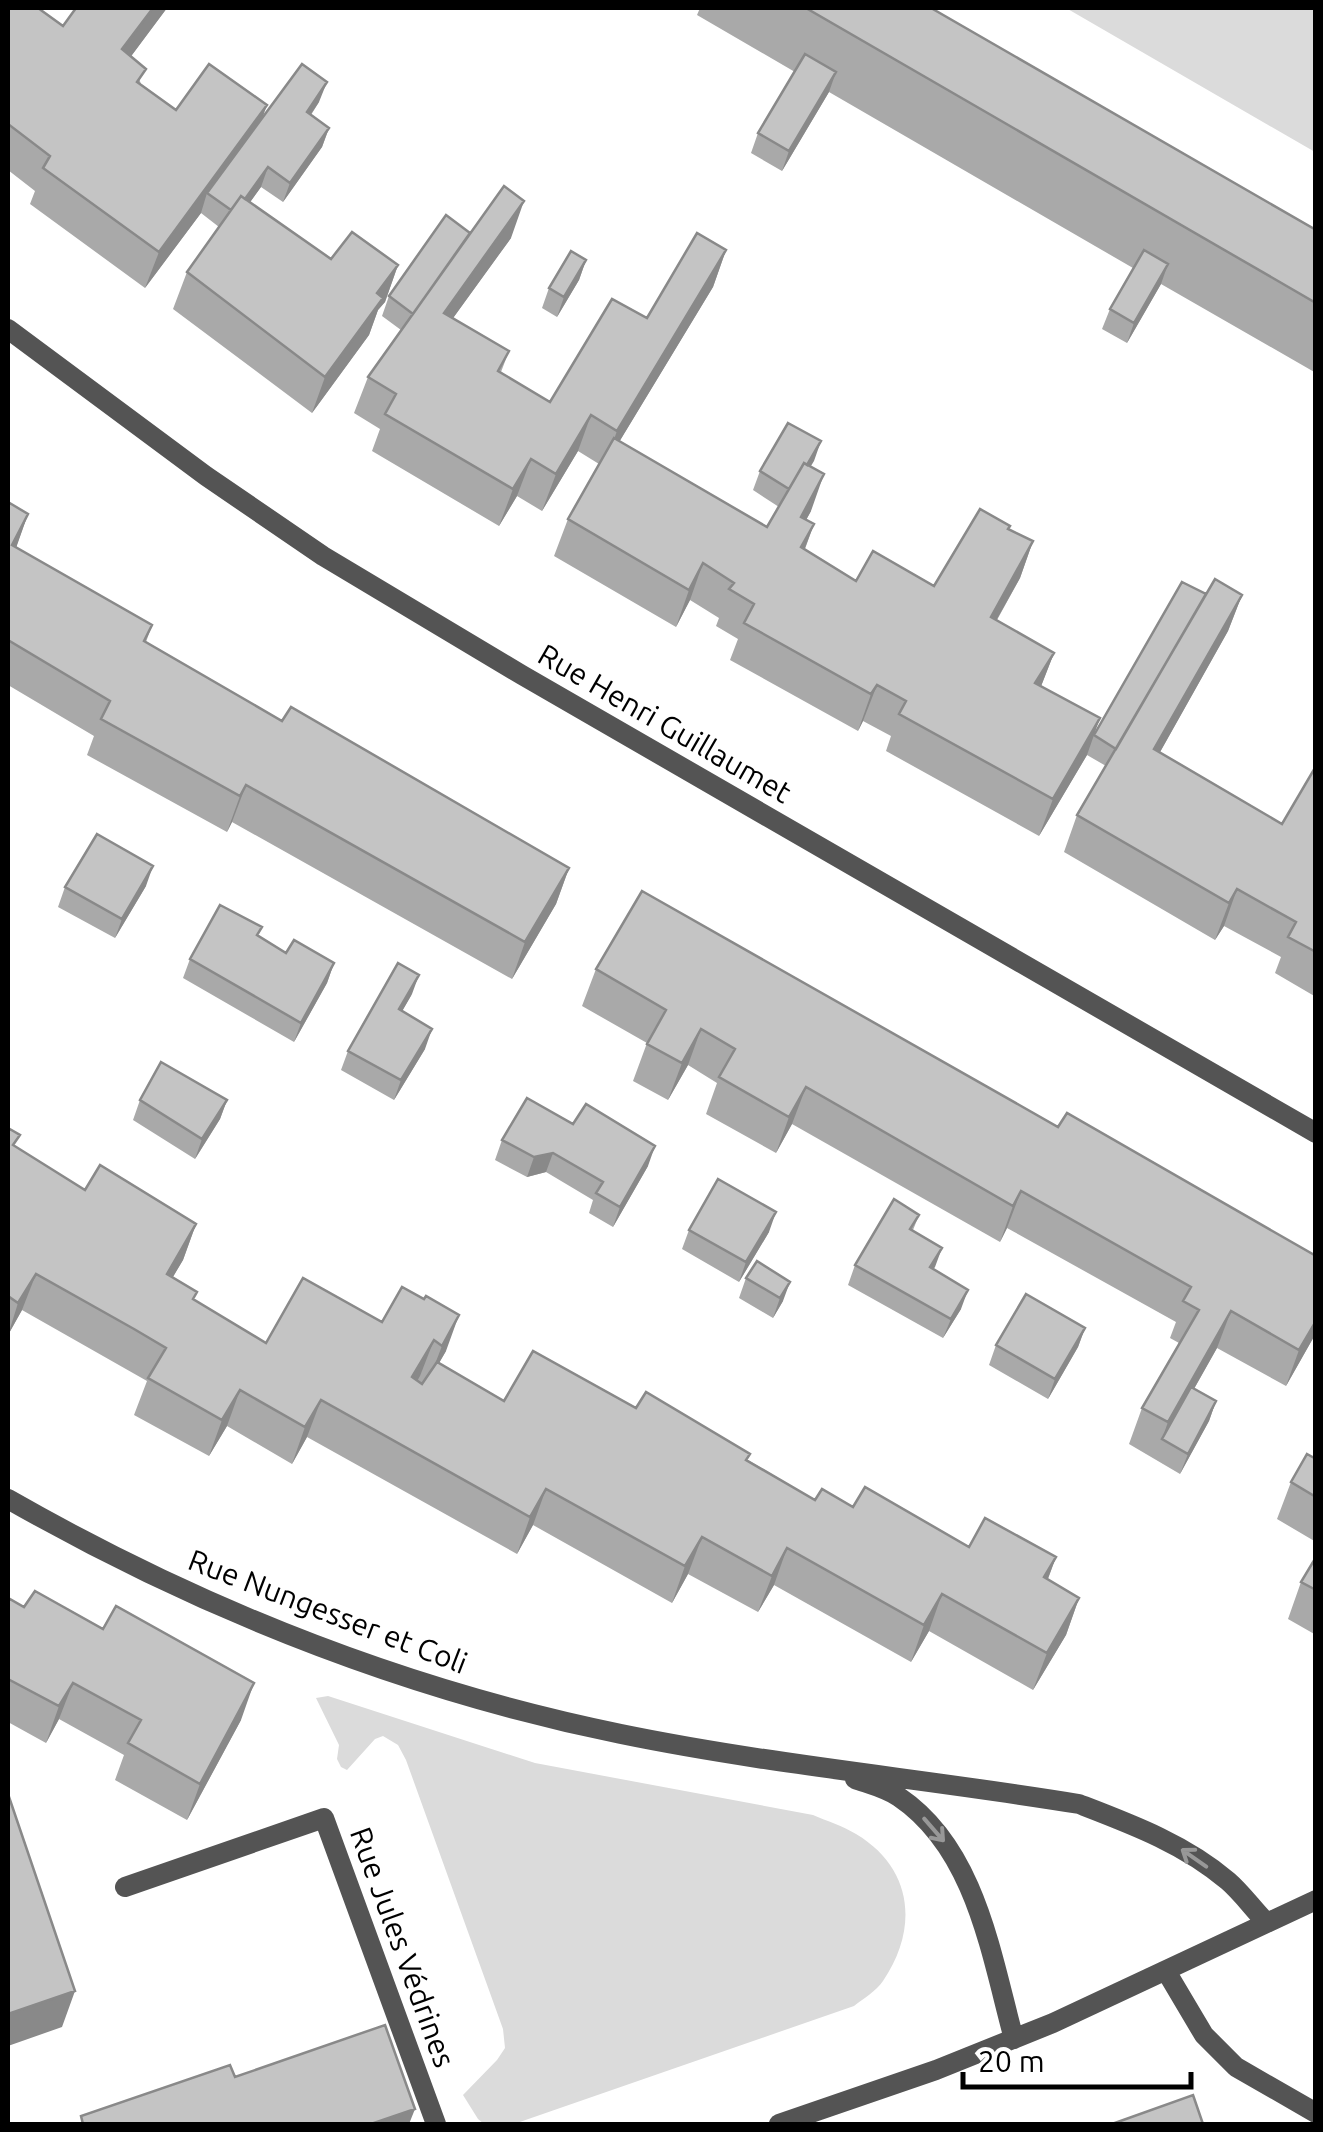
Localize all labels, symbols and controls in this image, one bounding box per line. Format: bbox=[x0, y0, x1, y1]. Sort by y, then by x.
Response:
street label: Rue Henri Guillaumet bbox=[533, 637, 798, 809]
street label: Rue Nungesser et Coli bbox=[184, 1542, 472, 1680]
one-way arrow bbox=[922, 1817, 945, 1842]
street label: Rue Jules Védrines bbox=[344, 1822, 462, 2072]
one-way arrow bbox=[1181, 1847, 1208, 1868]
scale bar bbox=[963, 2027, 1190, 2089]
text: 20 m bbox=[978, 2044, 1045, 2078]

